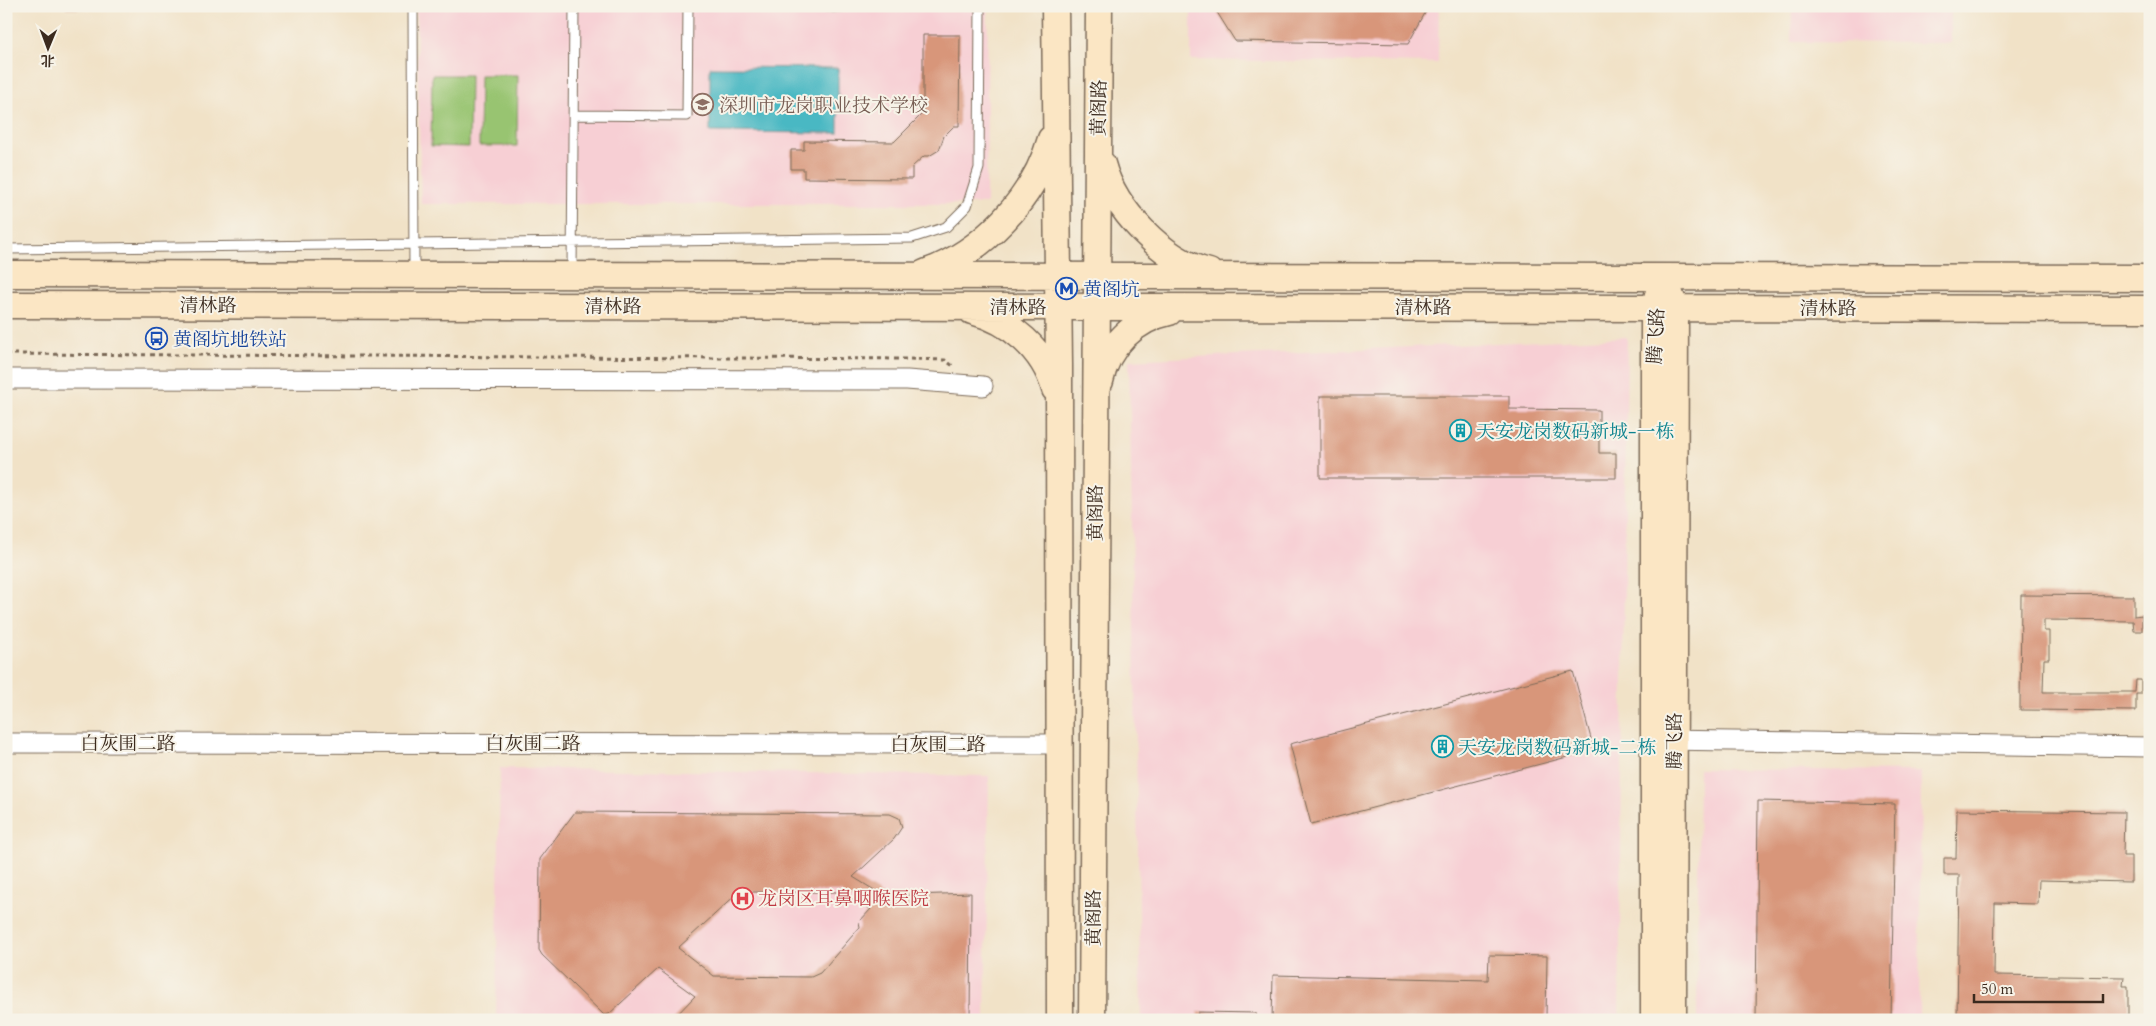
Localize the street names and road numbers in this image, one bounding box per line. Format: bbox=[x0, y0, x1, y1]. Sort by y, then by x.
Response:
street label: 黄阁路 bbox=[1086, 79, 1112, 137]
street label: 清林路 bbox=[179, 293, 237, 319]
street label: 清林路 bbox=[584, 294, 642, 320]
street label: 清林路 bbox=[989, 295, 1047, 321]
street label: 清林路 bbox=[1394, 295, 1452, 321]
street label: 清林路 bbox=[1799, 296, 1857, 322]
street label: 腾飞路 bbox=[1642, 307, 1670, 365]
street label: 黄阁路 bbox=[1083, 484, 1109, 542]
street label: 腾飞路 bbox=[1662, 712, 1688, 770]
street label: 白灰围二路 bbox=[80, 731, 176, 757]
street label: 白灰围二路 bbox=[485, 731, 581, 757]
street label: 白灰围二路 bbox=[890, 732, 986, 758]
street label: 黄阁路 bbox=[1081, 889, 1107, 947]

